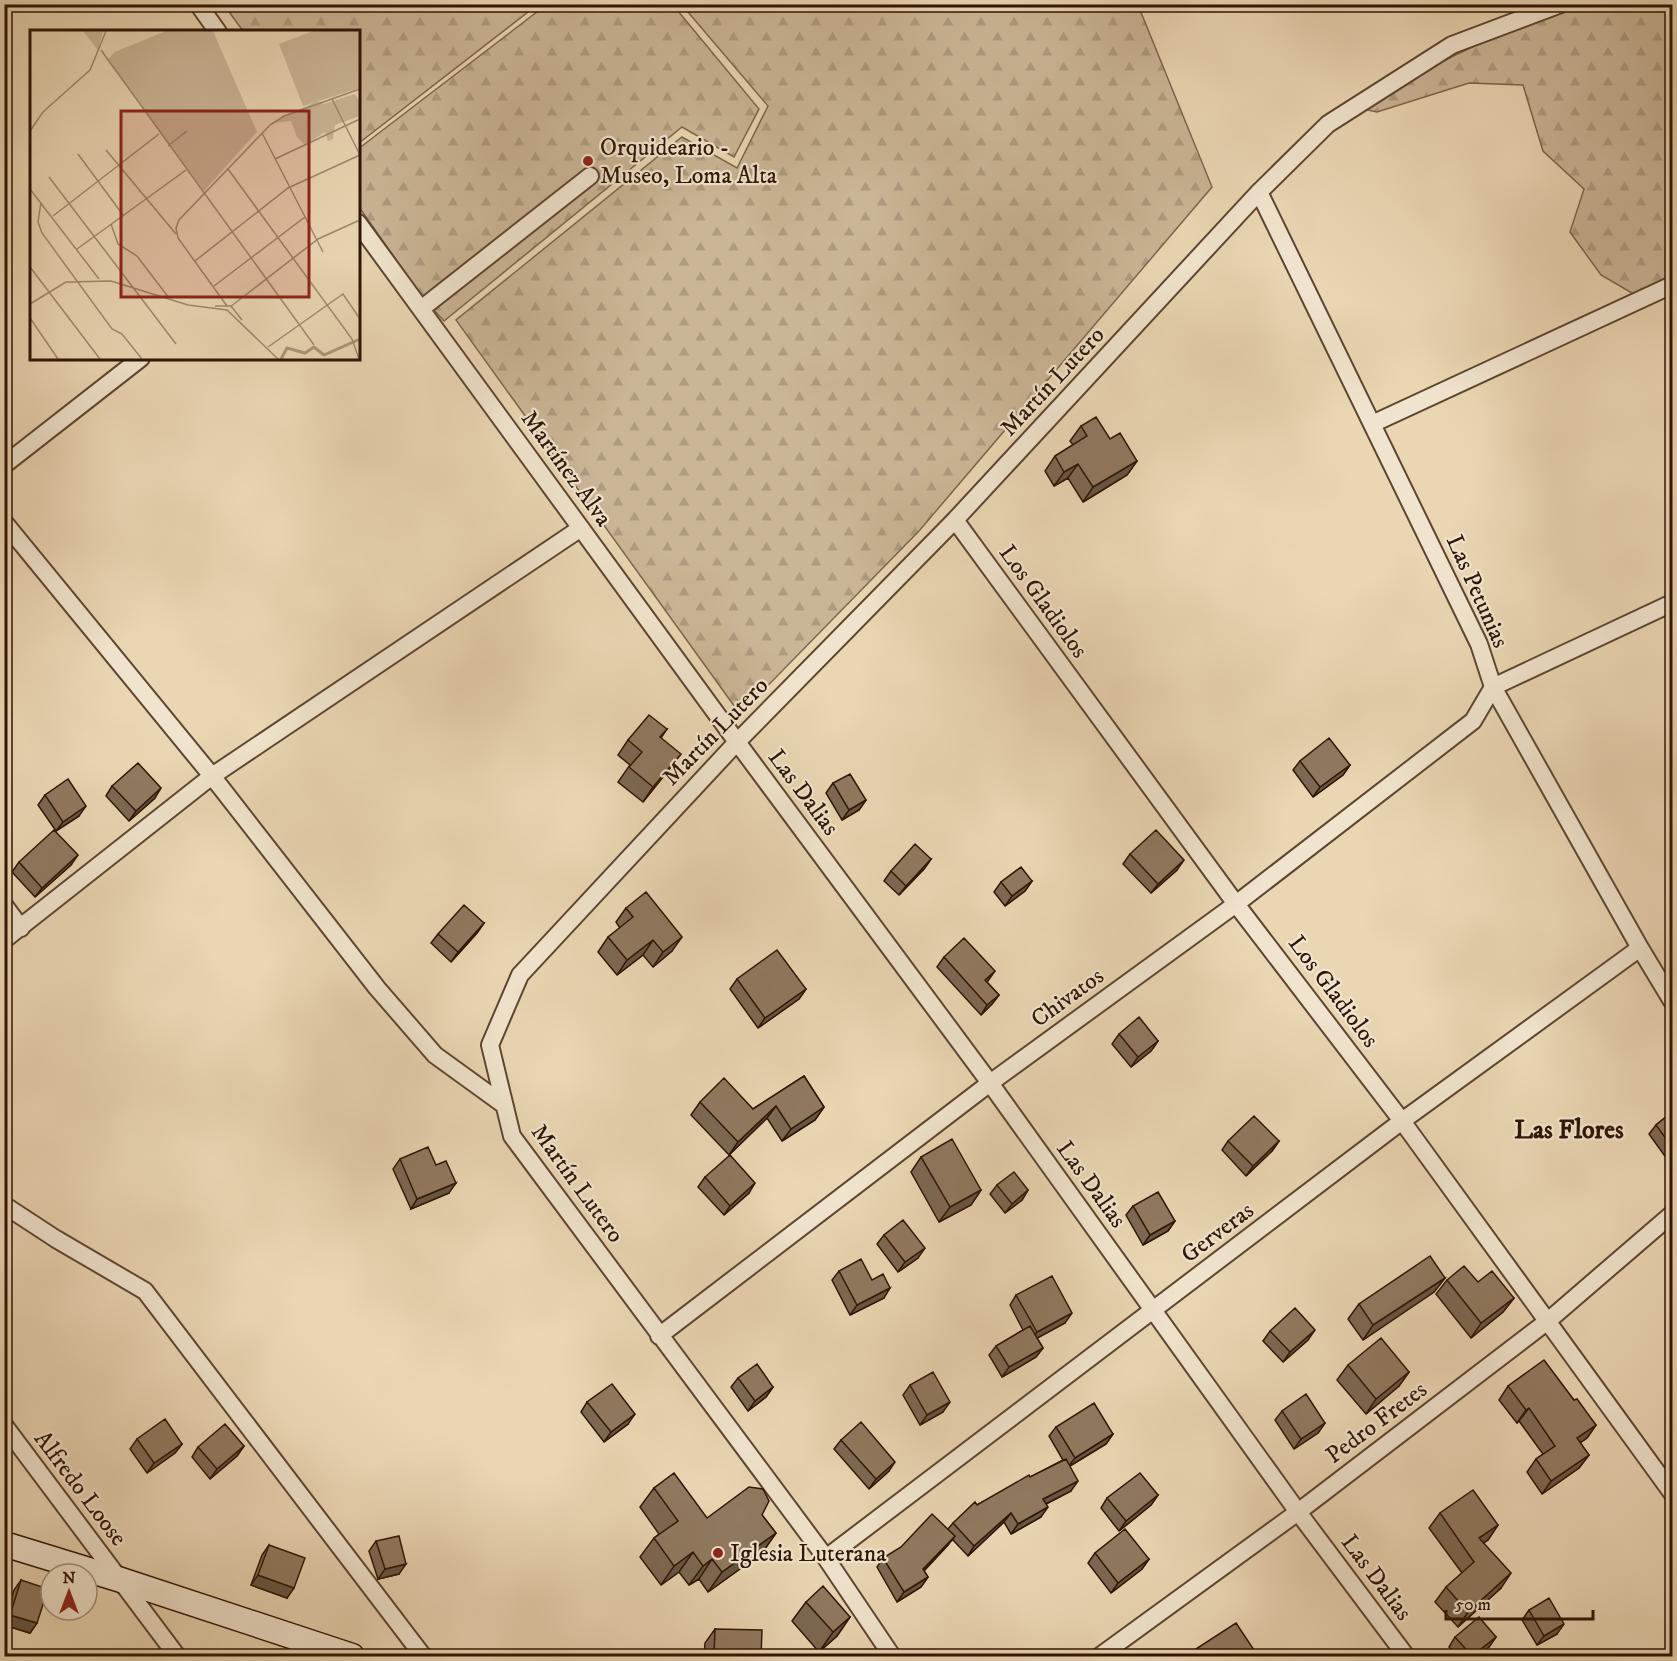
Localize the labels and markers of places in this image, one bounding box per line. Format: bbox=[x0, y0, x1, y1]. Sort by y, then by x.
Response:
place label: Orquideario - Museo, Loma Alta bbox=[600, 133, 778, 191]
marker: Orquideario - Museo, Loma Alta bbox=[581, 154, 595, 168]
place label: Iglesia Luterana bbox=[730, 1539, 887, 1569]
marker: Iglesia Luterana bbox=[711, 1546, 725, 1560]

